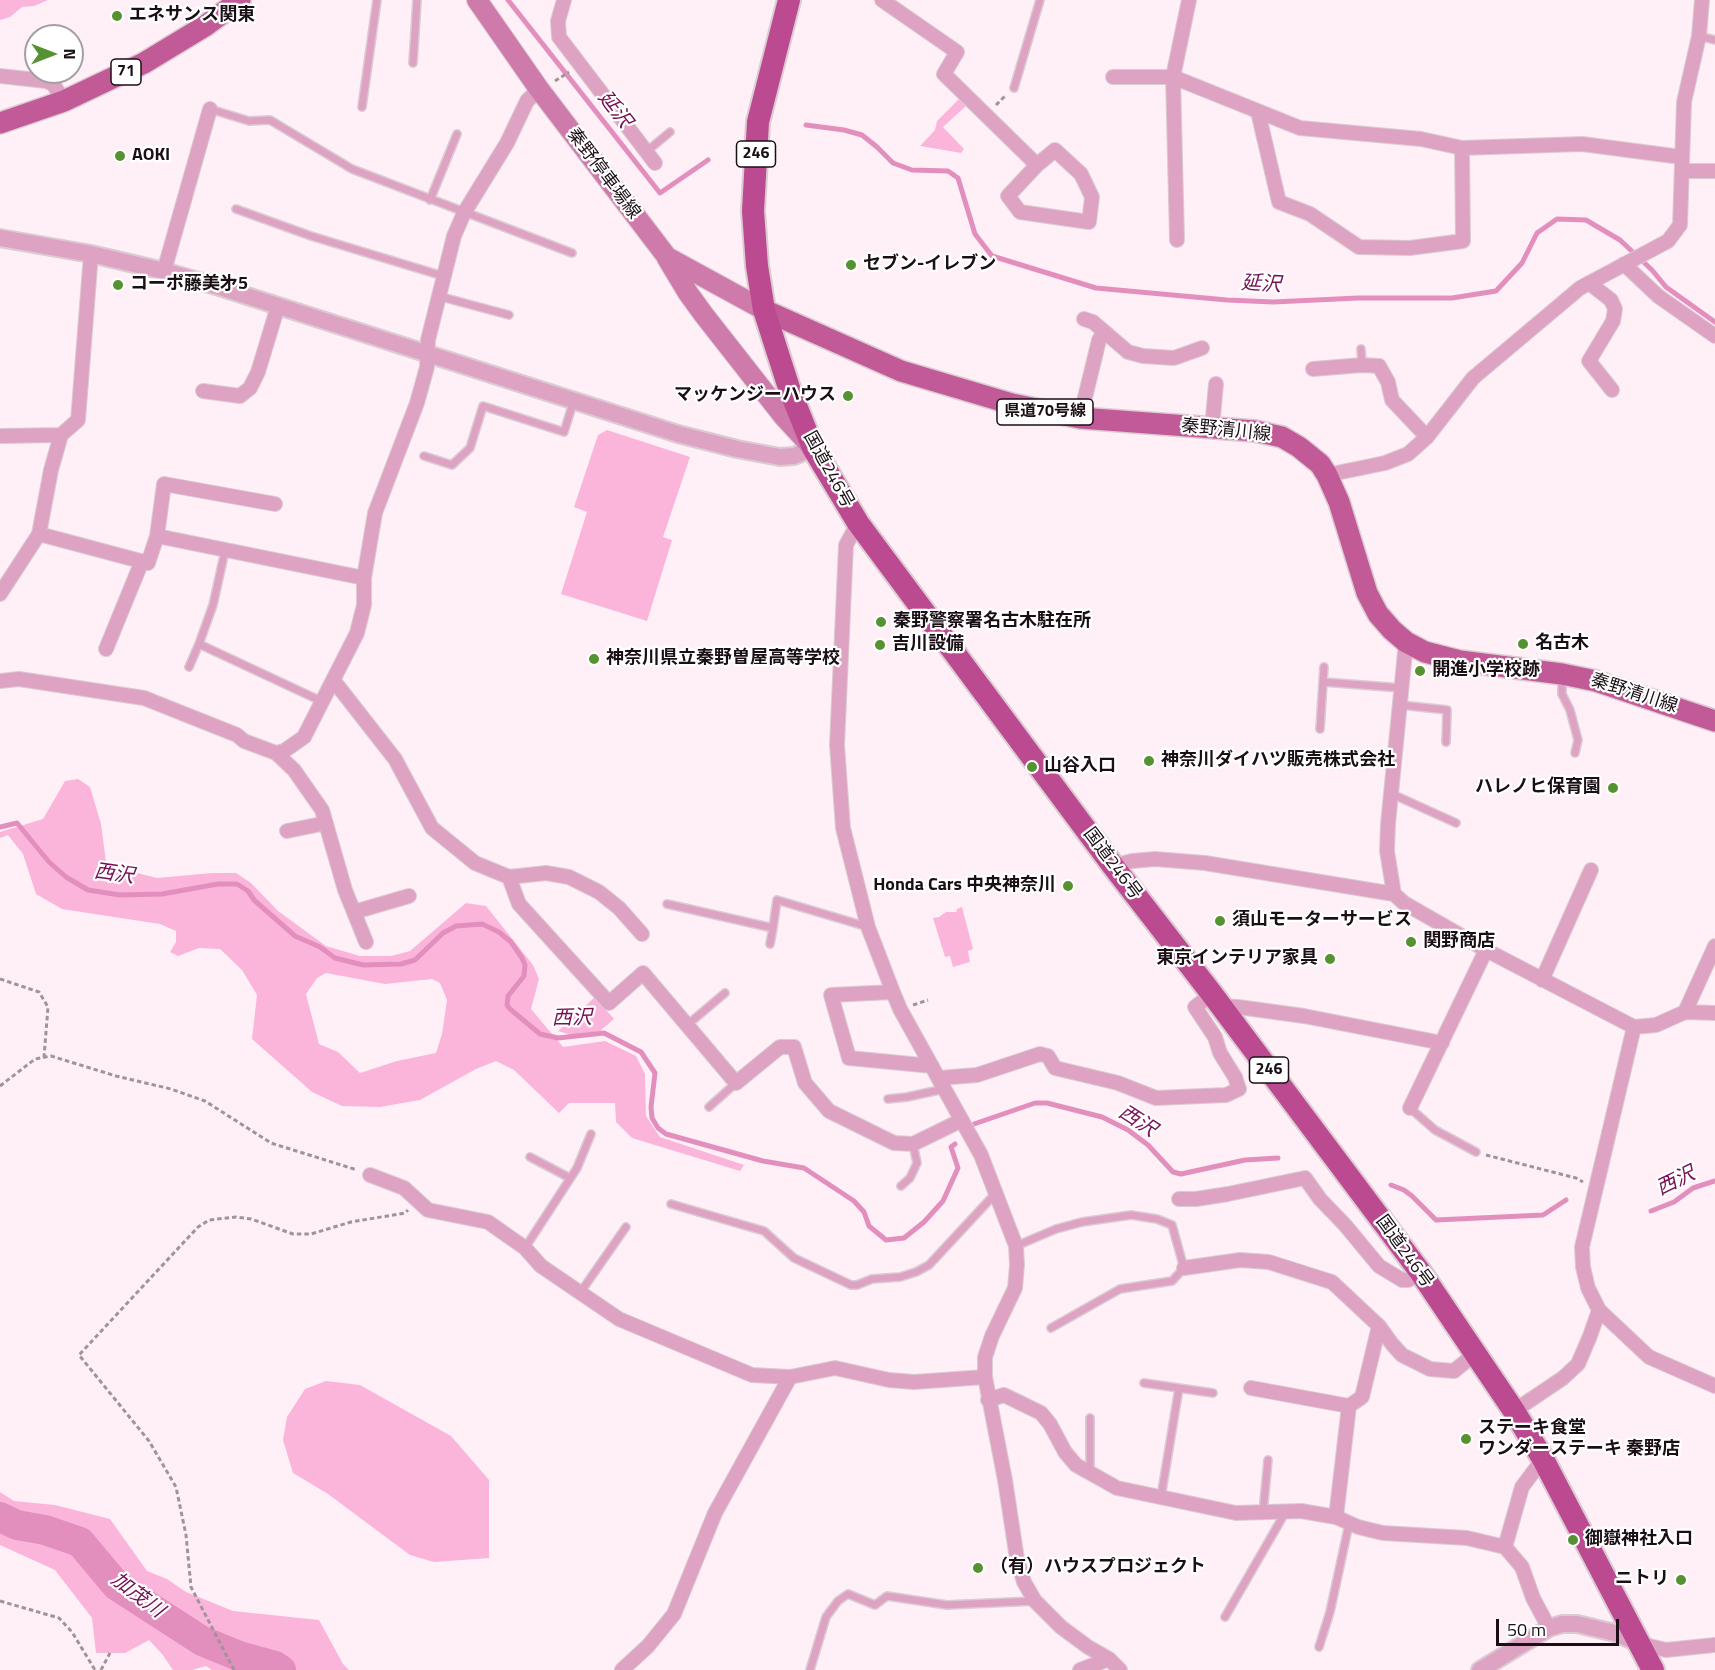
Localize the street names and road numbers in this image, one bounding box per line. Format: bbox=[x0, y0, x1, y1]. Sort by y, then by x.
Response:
road number: 71 bbox=[111, 59, 141, 85]
street label: 秦野停車場線 bbox=[562, 124, 644, 224]
road number: 246 bbox=[736, 141, 776, 167]
road number: 県道70号線 bbox=[997, 399, 1093, 425]
street label: 秦野清川線 bbox=[1180, 416, 1272, 446]
street label: 国道246号 bbox=[798, 428, 858, 512]
street label: 秦野清川線 bbox=[1588, 670, 1680, 718]
street label: 国道246号 bbox=[1078, 824, 1146, 904]
road number: 246 bbox=[1250, 1057, 1288, 1083]
street label: 国道246号 bbox=[1371, 1212, 1437, 1292]

